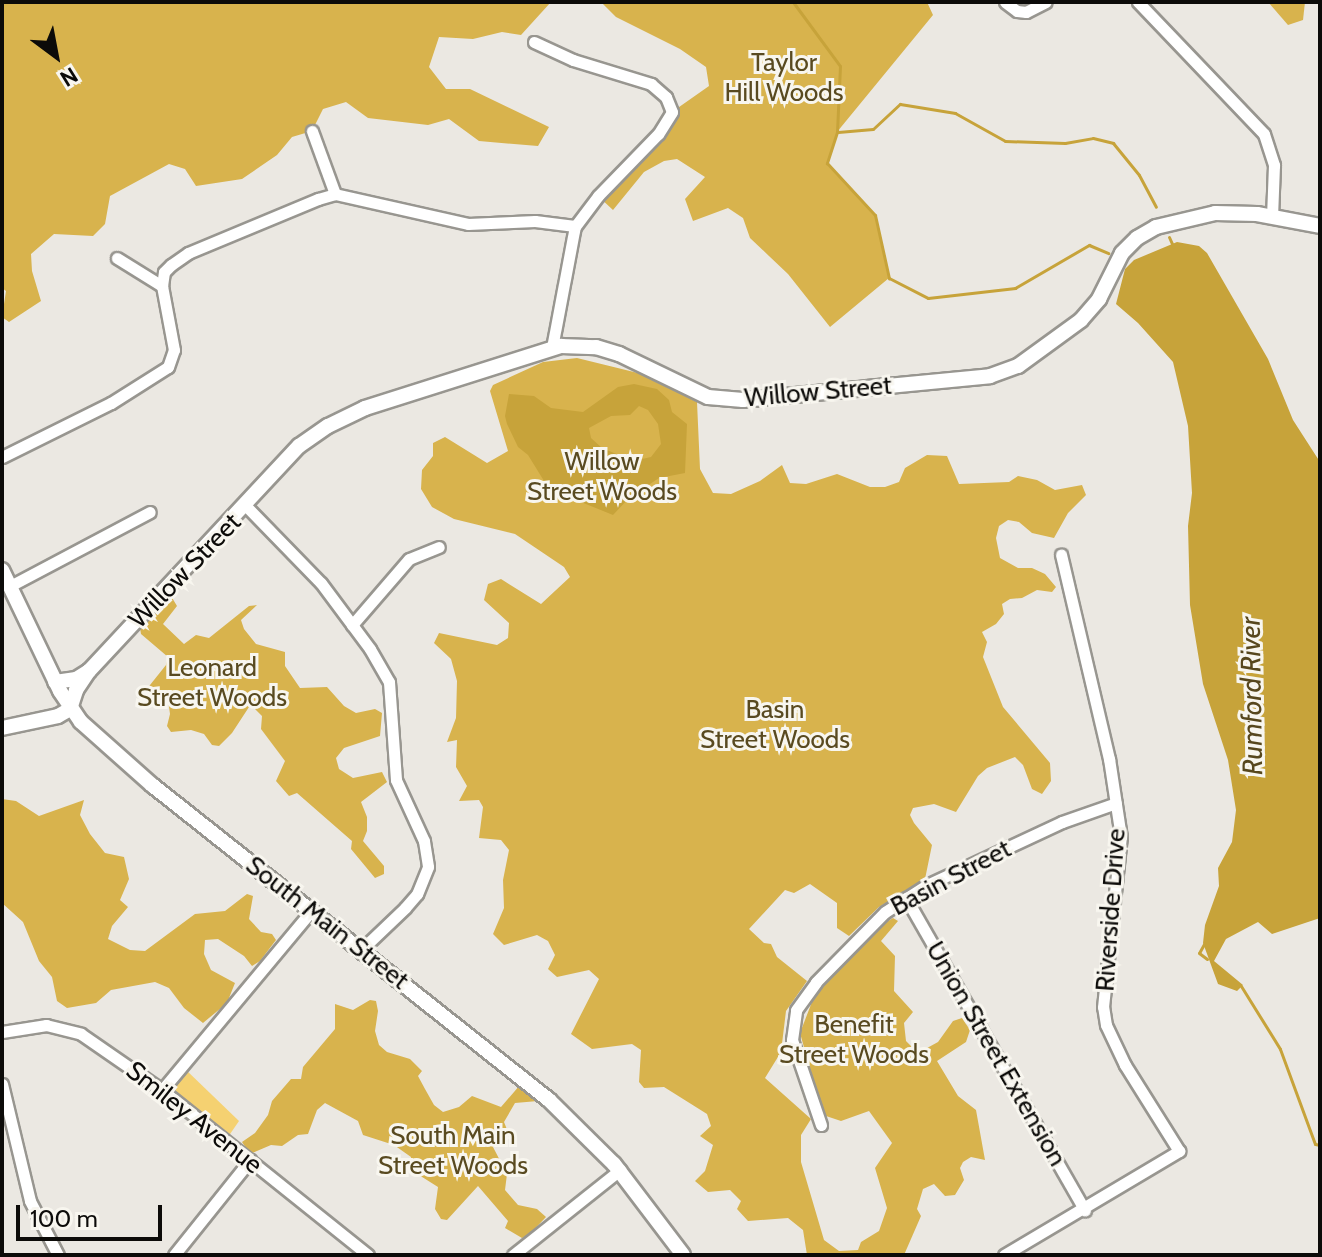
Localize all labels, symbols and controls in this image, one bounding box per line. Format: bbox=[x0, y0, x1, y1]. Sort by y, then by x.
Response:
north arrow bbox=[16, 16, 96, 96]
park label: Taylor Hill Woods bbox=[724, 47, 844, 108]
text: N bbox=[55, 61, 83, 92]
street label: Willow Street bbox=[743, 370, 893, 414]
park label: Willow Street Woods bbox=[527, 446, 677, 508]
street label: Willow Street bbox=[122, 507, 248, 635]
water label: Rumford River bbox=[1233, 617, 1269, 775]
park label: Leonard Street Woods bbox=[137, 652, 287, 714]
park label: Basin Street Woods bbox=[700, 694, 850, 756]
street label: Riverside Drive bbox=[1090, 827, 1132, 993]
street label: Basin Street bbox=[886, 833, 1016, 923]
street label: South Main Street bbox=[239, 850, 415, 996]
street label: Union Street Extension bbox=[919, 936, 1073, 1172]
park label: Benefit Street Woods bbox=[779, 1009, 929, 1070]
street label: Smiley Avenue bbox=[120, 1055, 268, 1181]
park label: South Main Street Woods bbox=[378, 1120, 528, 1182]
scale bar bbox=[20, 1189, 166, 1239]
text: 100 m bbox=[30, 1204, 98, 1233]

